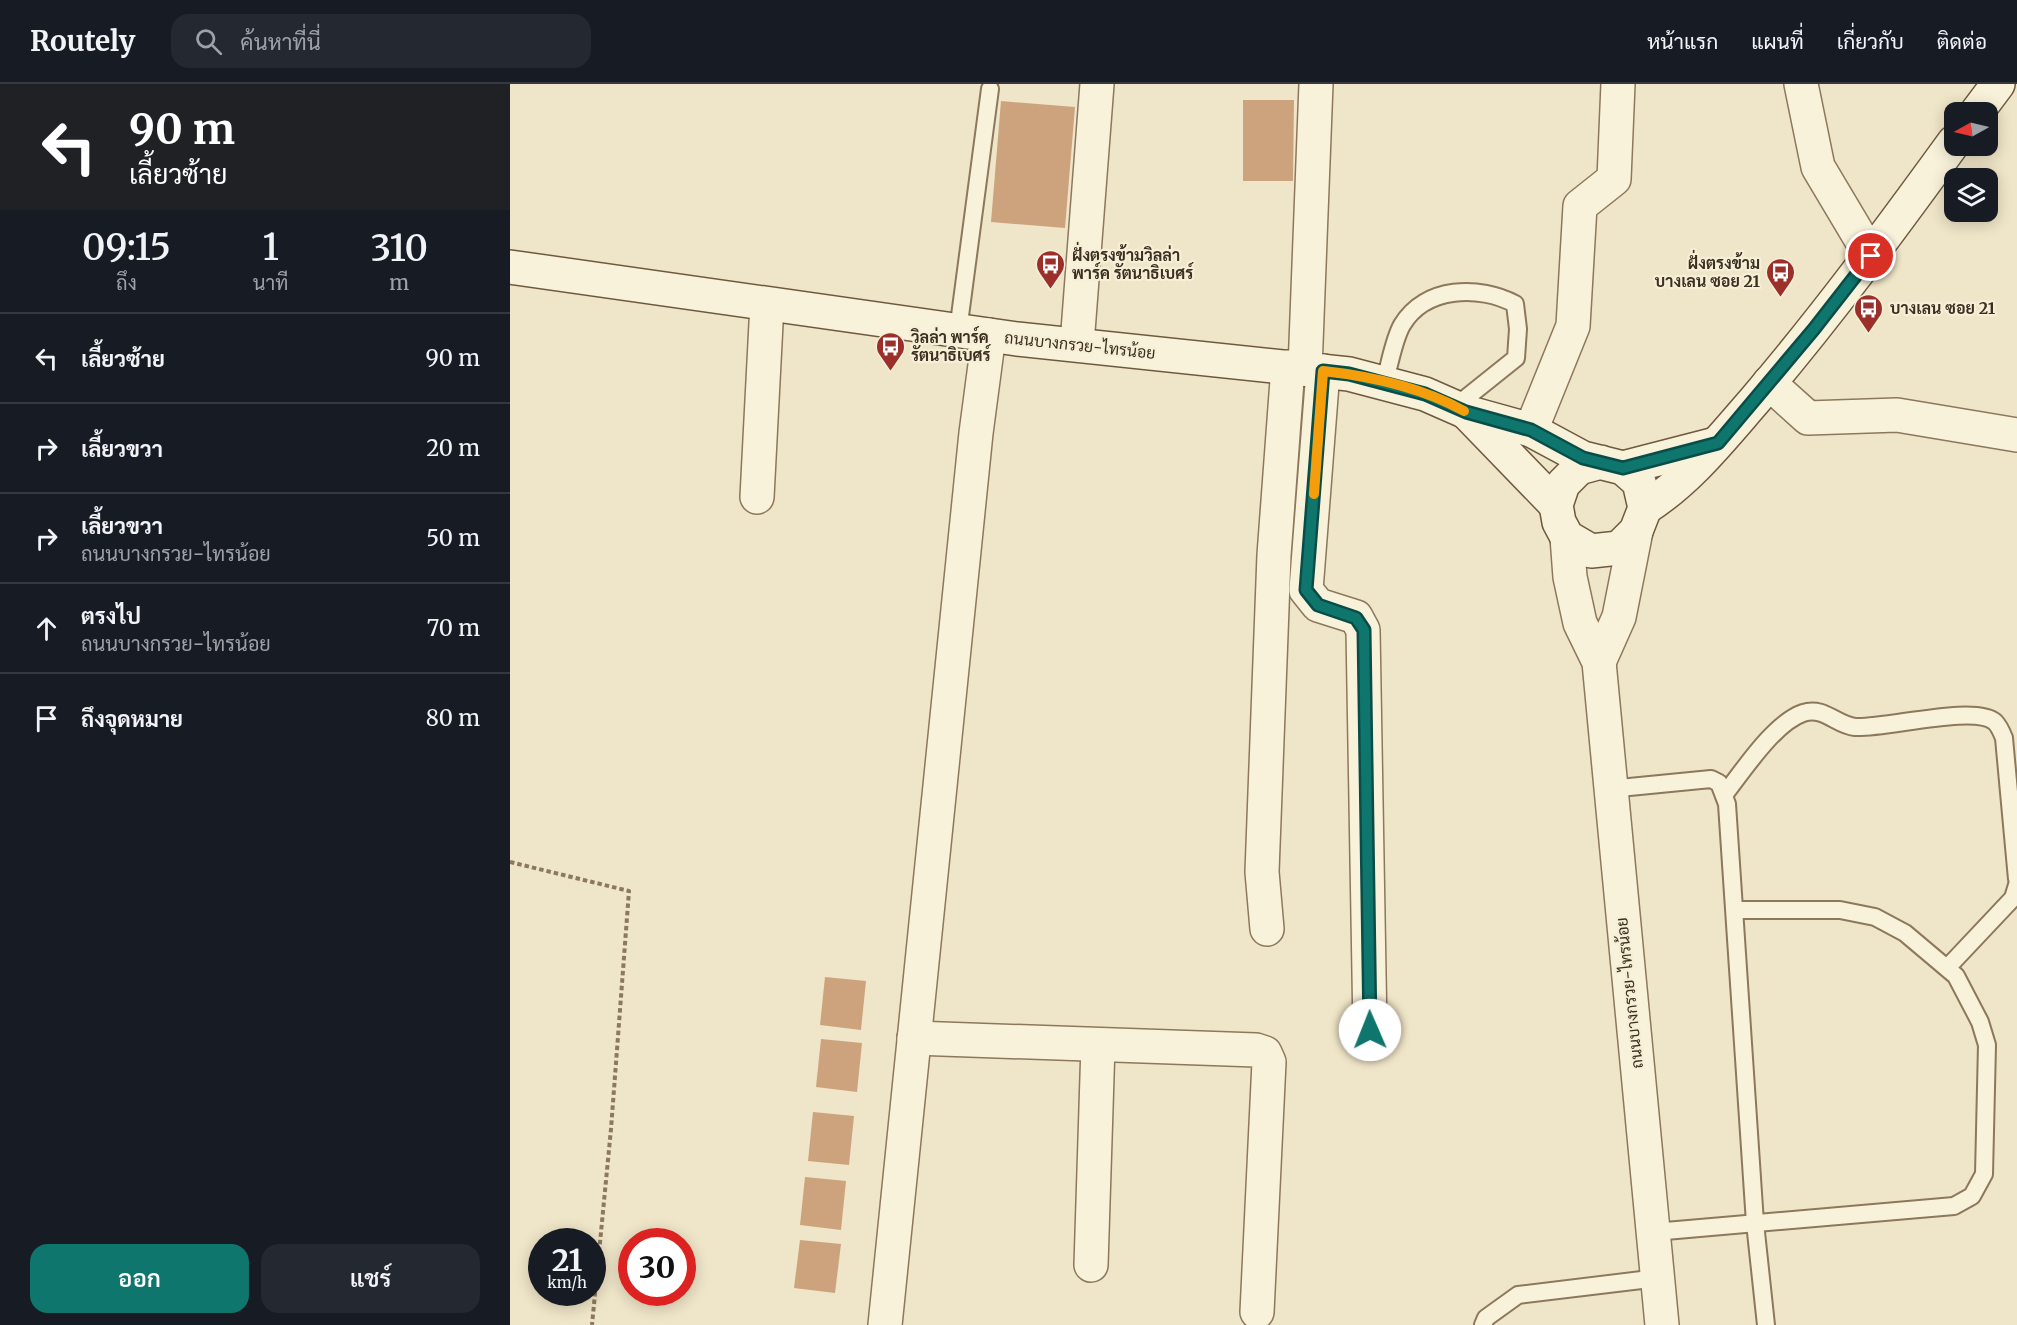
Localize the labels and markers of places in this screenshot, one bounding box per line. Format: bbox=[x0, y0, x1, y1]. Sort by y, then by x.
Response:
pin bbox=[1845, 230, 1896, 281]
place label: ฝั่งตรงข้ามวิลล่า พาร์ค รัตนาธิเบศร์ bbox=[1072, 241, 1195, 283]
bus stop icon: ฝั่งตรงข้ามวิลล่า พาร์ค รัตนาธิเบศร์ bbox=[1035, 248, 1067, 290]
place label: ฝั่งตรงข้าม บางเลน ซอย 21 bbox=[1655, 249, 1761, 291]
bus stop icon: ฝั่งตรงข้าม บางเลน ซอย 21 bbox=[1765, 256, 1797, 298]
bus stop icon: บางเลน ซอย 21 bbox=[1853, 292, 1885, 334]
place label: บางเลน ซอย 21 bbox=[1890, 298, 1996, 318]
place label: วิลล่า พาร์ค รัตนาธิเบศร์ bbox=[910, 326, 992, 365]
bus stop icon: วิลล่า พาร์ค รัตนาธิเบศร์ bbox=[874, 330, 906, 372]

